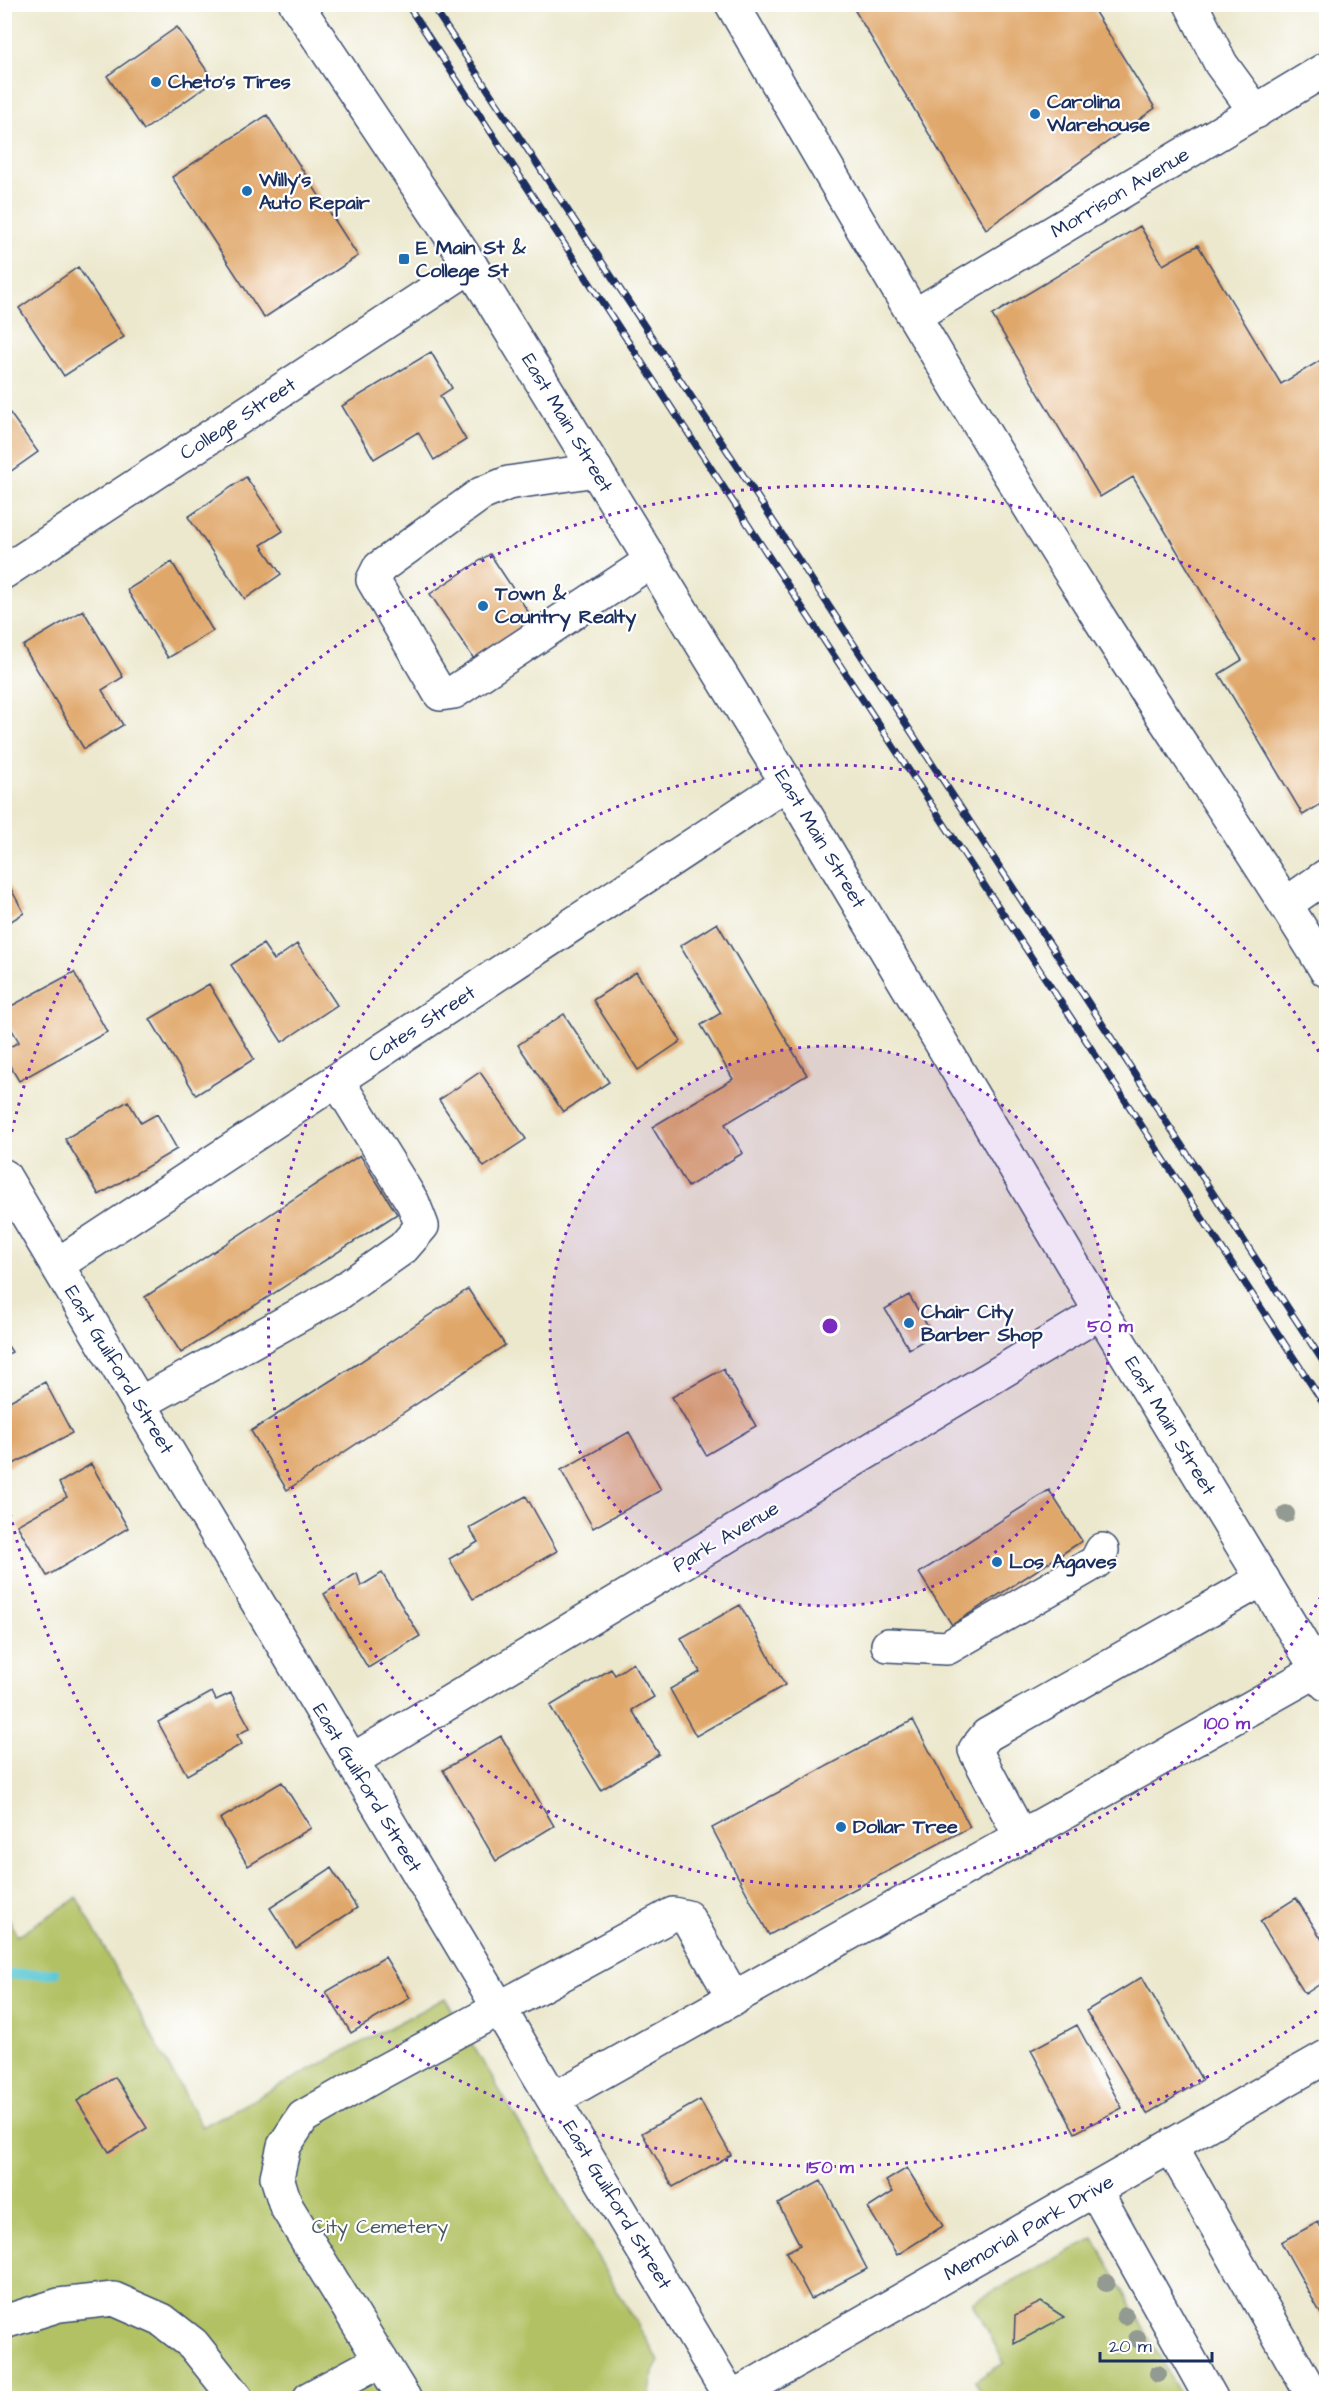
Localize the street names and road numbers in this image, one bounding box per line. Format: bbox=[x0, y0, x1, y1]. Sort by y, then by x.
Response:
street label: Morrison Avenue bbox=[1045, 140, 1195, 245]
street label: East Main Street bbox=[514, 348, 620, 498]
street label: College Street bbox=[174, 371, 302, 468]
street label: East Main Street bbox=[767, 764, 873, 914]
street label: Cates Street bbox=[363, 979, 481, 1069]
street label: East Guilford Street bbox=[57, 1280, 181, 1460]
street label: East Main Street bbox=[1117, 1351, 1223, 1501]
street label: Park Avenue bbox=[668, 1494, 784, 1580]
street label: East Guilford Street bbox=[305, 1698, 429, 1878]
street label: East Guilford Street bbox=[555, 2115, 679, 2295]
street label: Memorial Park Drive bbox=[939, 2168, 1119, 2288]

